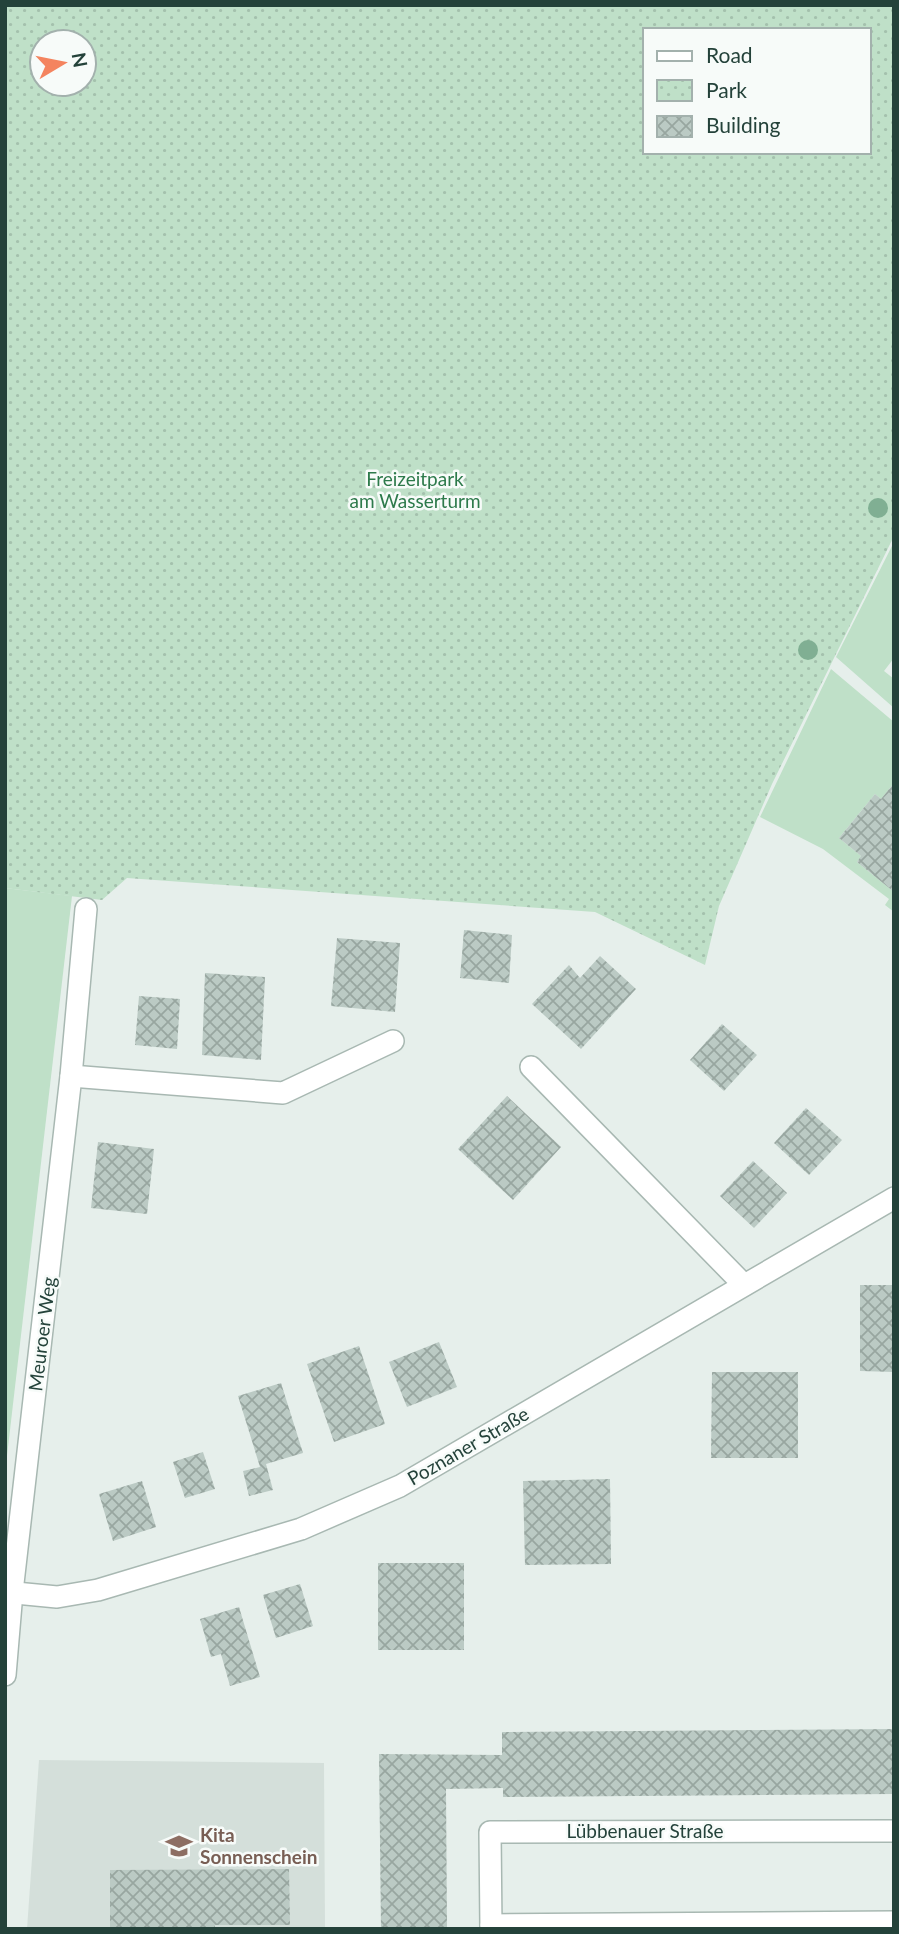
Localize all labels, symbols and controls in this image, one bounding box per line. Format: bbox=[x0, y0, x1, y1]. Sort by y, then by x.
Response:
north arrow bbox=[28, 28, 98, 98]
legend bbox=[643, 28, 871, 154]
text: Road bbox=[706, 42, 753, 67]
text: N bbox=[68, 51, 93, 69]
text: Park bbox=[706, 77, 747, 102]
text: Building bbox=[706, 112, 781, 137]
park label: Freizeitpark am Wasserturm bbox=[349, 467, 481, 512]
street label: Meuroer Weg bbox=[23, 1275, 60, 1392]
street label: Poznaner Straße bbox=[403, 1402, 532, 1490]
street label: Lübbenauer Straße bbox=[566, 1819, 724, 1842]
place label: Kita Sonnenschein bbox=[200, 1823, 318, 1868]
school or university icon: Kita Sonnenschein bbox=[164, 1831, 194, 1861]

